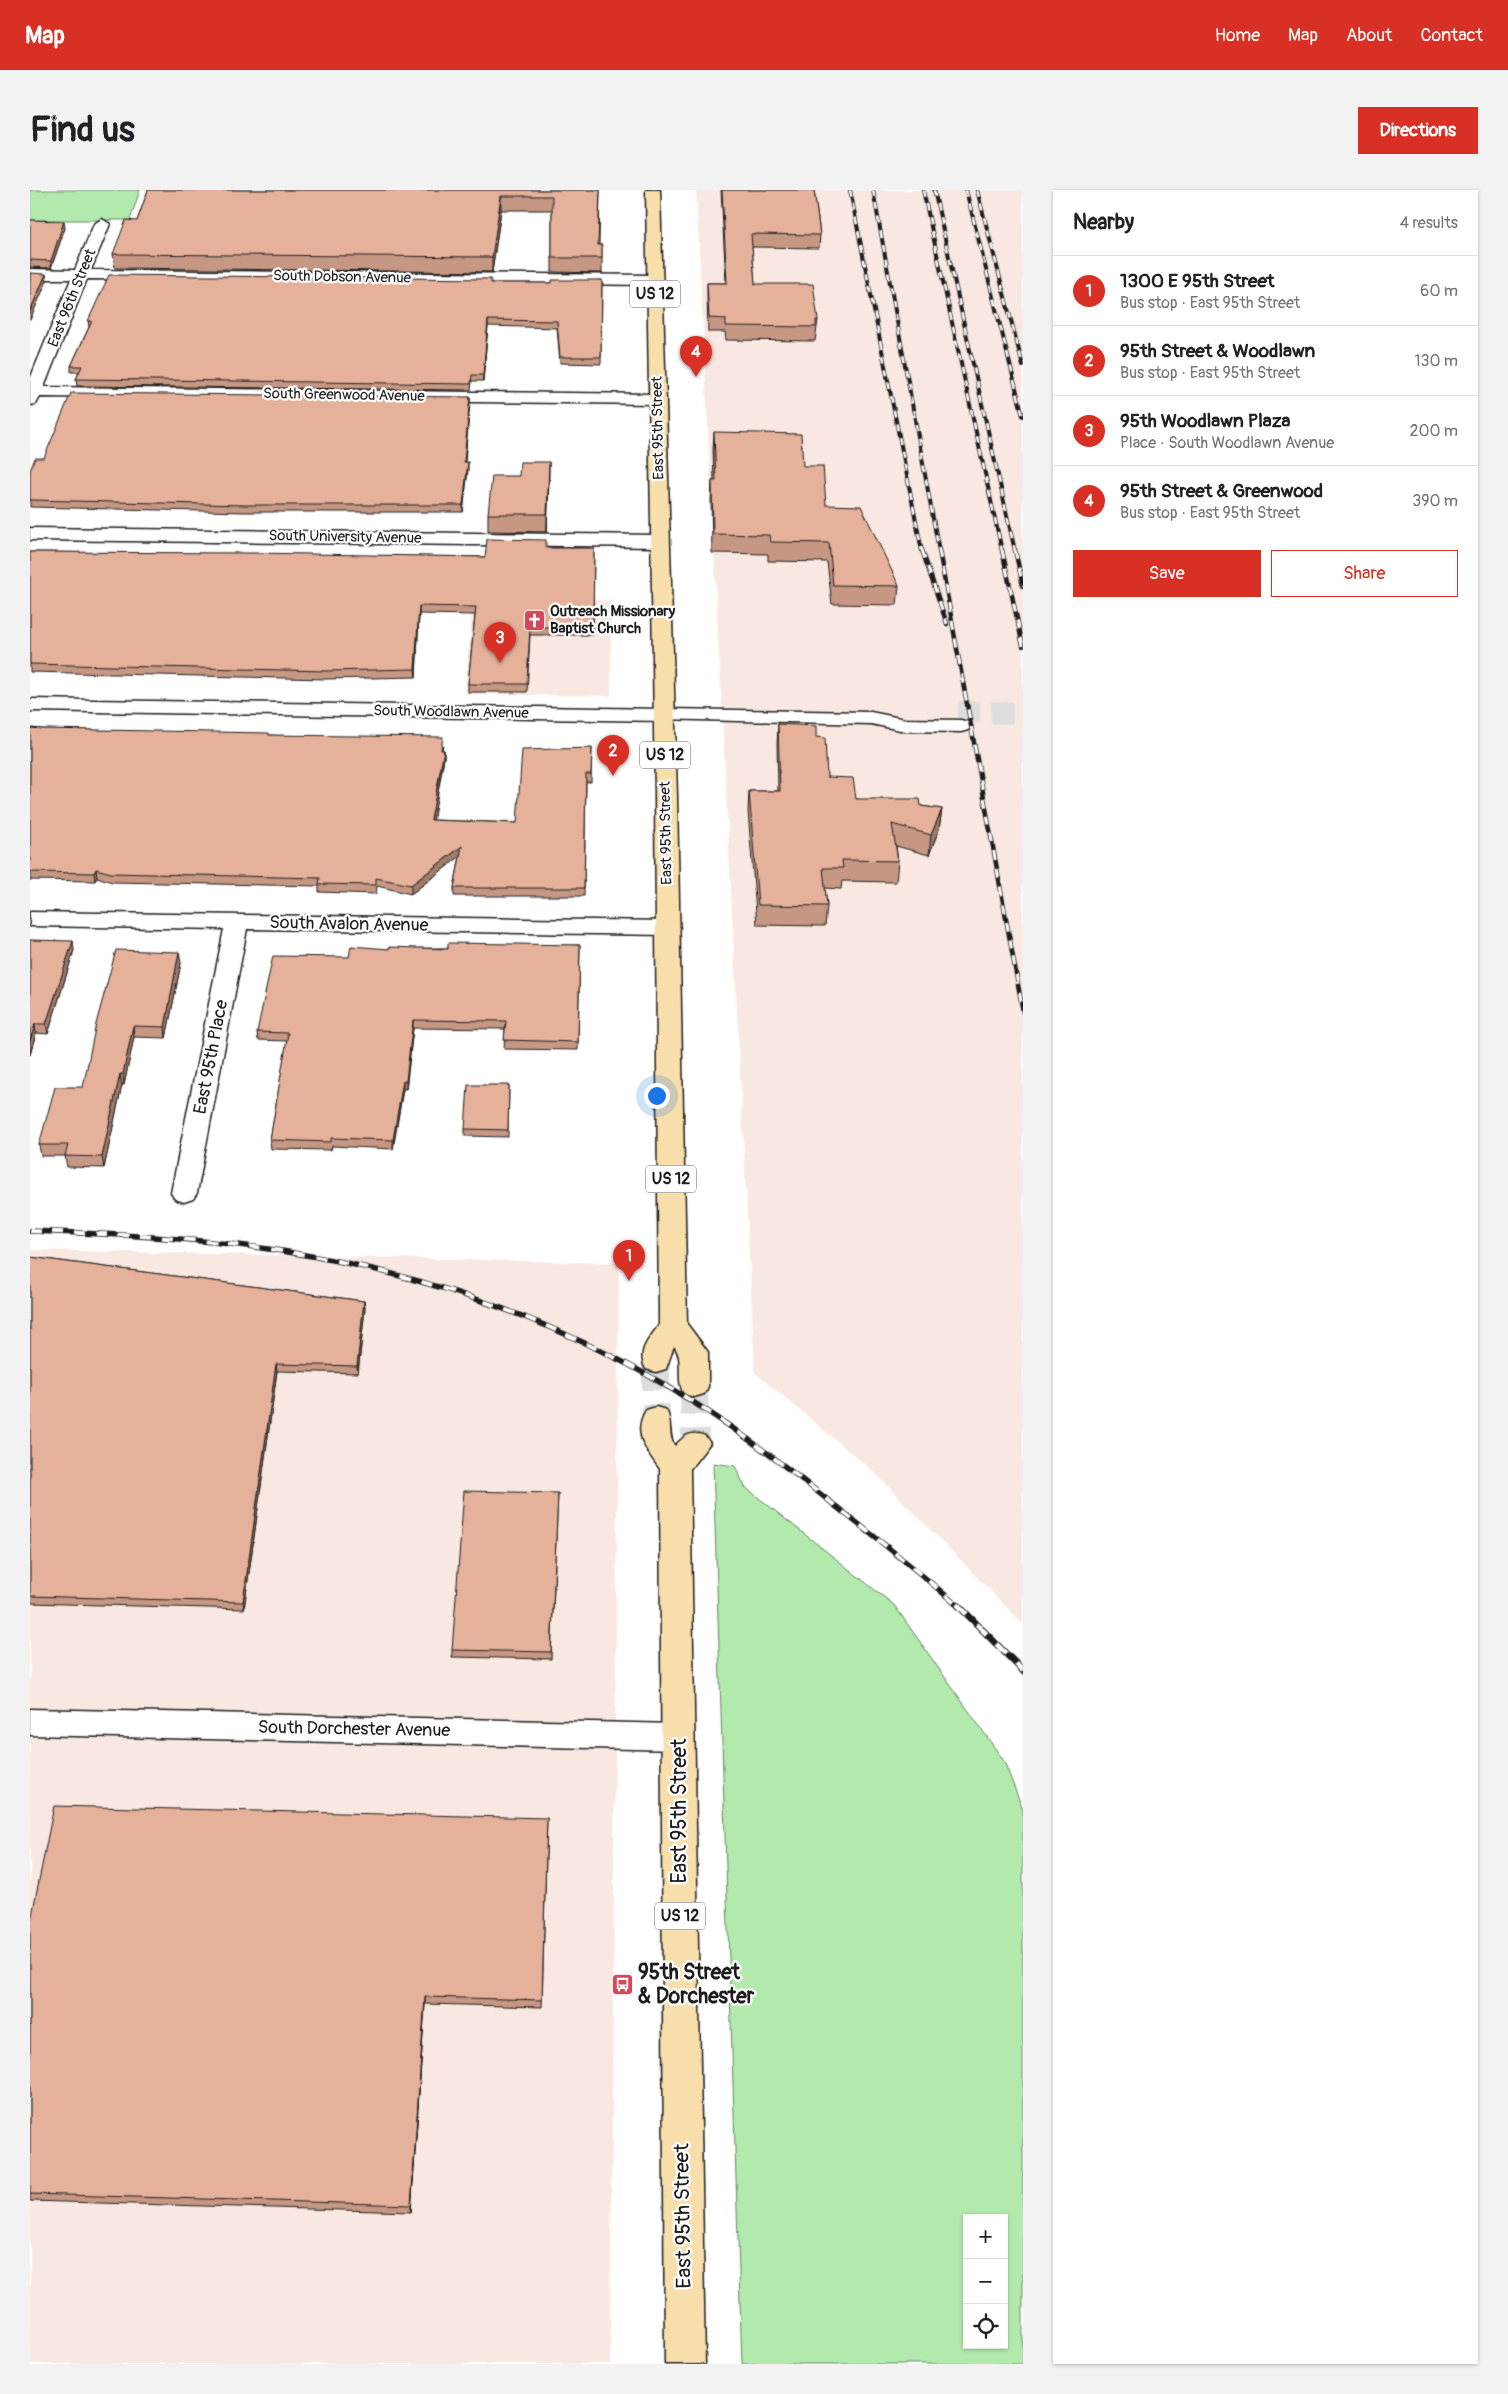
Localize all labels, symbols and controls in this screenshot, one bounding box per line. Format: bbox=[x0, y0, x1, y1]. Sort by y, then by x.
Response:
text: Map bbox=[25, 21, 65, 50]
text: Home bbox=[1215, 24, 1260, 47]
text: Map bbox=[1288, 24, 1318, 47]
text: About bbox=[1346, 24, 1392, 47]
text: Contact bbox=[1420, 24, 1483, 47]
button: Directions bbox=[1358, 107, 1478, 154]
text: Find us bbox=[30, 108, 135, 152]
text: Nearby bbox=[1073, 209, 1134, 236]
text: 4 results bbox=[1400, 213, 1458, 233]
street label: East 96th Street bbox=[44, 245, 101, 350]
street label: South Dobson Avenue bbox=[273, 266, 412, 288]
text: 1300 E 95th Street bbox=[1120, 269, 1274, 293]
road number: US 12 bbox=[630, 280, 680, 308]
text: 1 bbox=[1086, 281, 1092, 301]
text: 60 m bbox=[1420, 281, 1458, 301]
text: Bus stop · East 95th Street bbox=[1120, 293, 1300, 313]
pin: 4 bbox=[680, 336, 712, 377]
text: 95th Street & Woodlawn bbox=[1120, 339, 1315, 363]
text: 2 bbox=[1085, 351, 1093, 371]
text: 130 m bbox=[1414, 351, 1458, 371]
text: Bus stop · East 95th Street bbox=[1120, 363, 1300, 383]
street label: East 95th Street bbox=[648, 375, 668, 480]
street label: South Greenwood Avenue bbox=[263, 384, 426, 406]
text: 95th Woodlawn Plaza bbox=[1120, 409, 1290, 433]
text: 3 bbox=[1085, 421, 1093, 441]
text: 200 m bbox=[1410, 421, 1458, 441]
text: Place · South Woodlawn Avenue bbox=[1120, 433, 1334, 453]
text: 95th Street & Greenwood bbox=[1120, 479, 1323, 503]
text: 4 bbox=[1084, 491, 1094, 511]
text: 390 m bbox=[1412, 491, 1458, 511]
text: Bus stop · East 95th Street bbox=[1120, 503, 1300, 523]
street label: South University Avenue bbox=[268, 526, 422, 548]
button: Save bbox=[1073, 550, 1261, 597]
button: Share bbox=[1271, 550, 1458, 597]
place label: Outreach Missionary Baptist Church bbox=[550, 602, 676, 638]
church icon: Outreach Missionary Baptist Church bbox=[522, 608, 546, 632]
pin: 3 bbox=[484, 622, 516, 663]
street label: South Woodlawn Avenue bbox=[373, 701, 529, 723]
pin: 2 bbox=[597, 735, 629, 776]
road number: US 12 bbox=[640, 742, 690, 768]
street label: East 95th Street bbox=[656, 780, 676, 885]
street label: South Avalon Avenue bbox=[269, 911, 429, 937]
street label: East 95th Place bbox=[189, 998, 233, 1116]
your location bbox=[644, 1083, 670, 1109]
road number: US 12 bbox=[646, 1166, 696, 1192]
pin: 1 bbox=[613, 1240, 645, 1281]
street label: South Dorchester Avenue bbox=[258, 1716, 451, 1742]
street label: East 95th Street bbox=[666, 1738, 693, 1884]
road number: US 12 bbox=[655, 1902, 705, 1930]
place label: 95th Street & Dorchester bbox=[638, 1959, 755, 2010]
bus stop icon: 95th Street & Dorchester bbox=[610, 1972, 634, 1996]
street label: East 95th Street bbox=[668, 2143, 698, 2289]
map controls bbox=[963, 2214, 1008, 2349]
button: + bbox=[963, 2214, 1008, 2259]
button: − bbox=[963, 2259, 1008, 2304]
button: locate bbox=[963, 2304, 1008, 2349]

